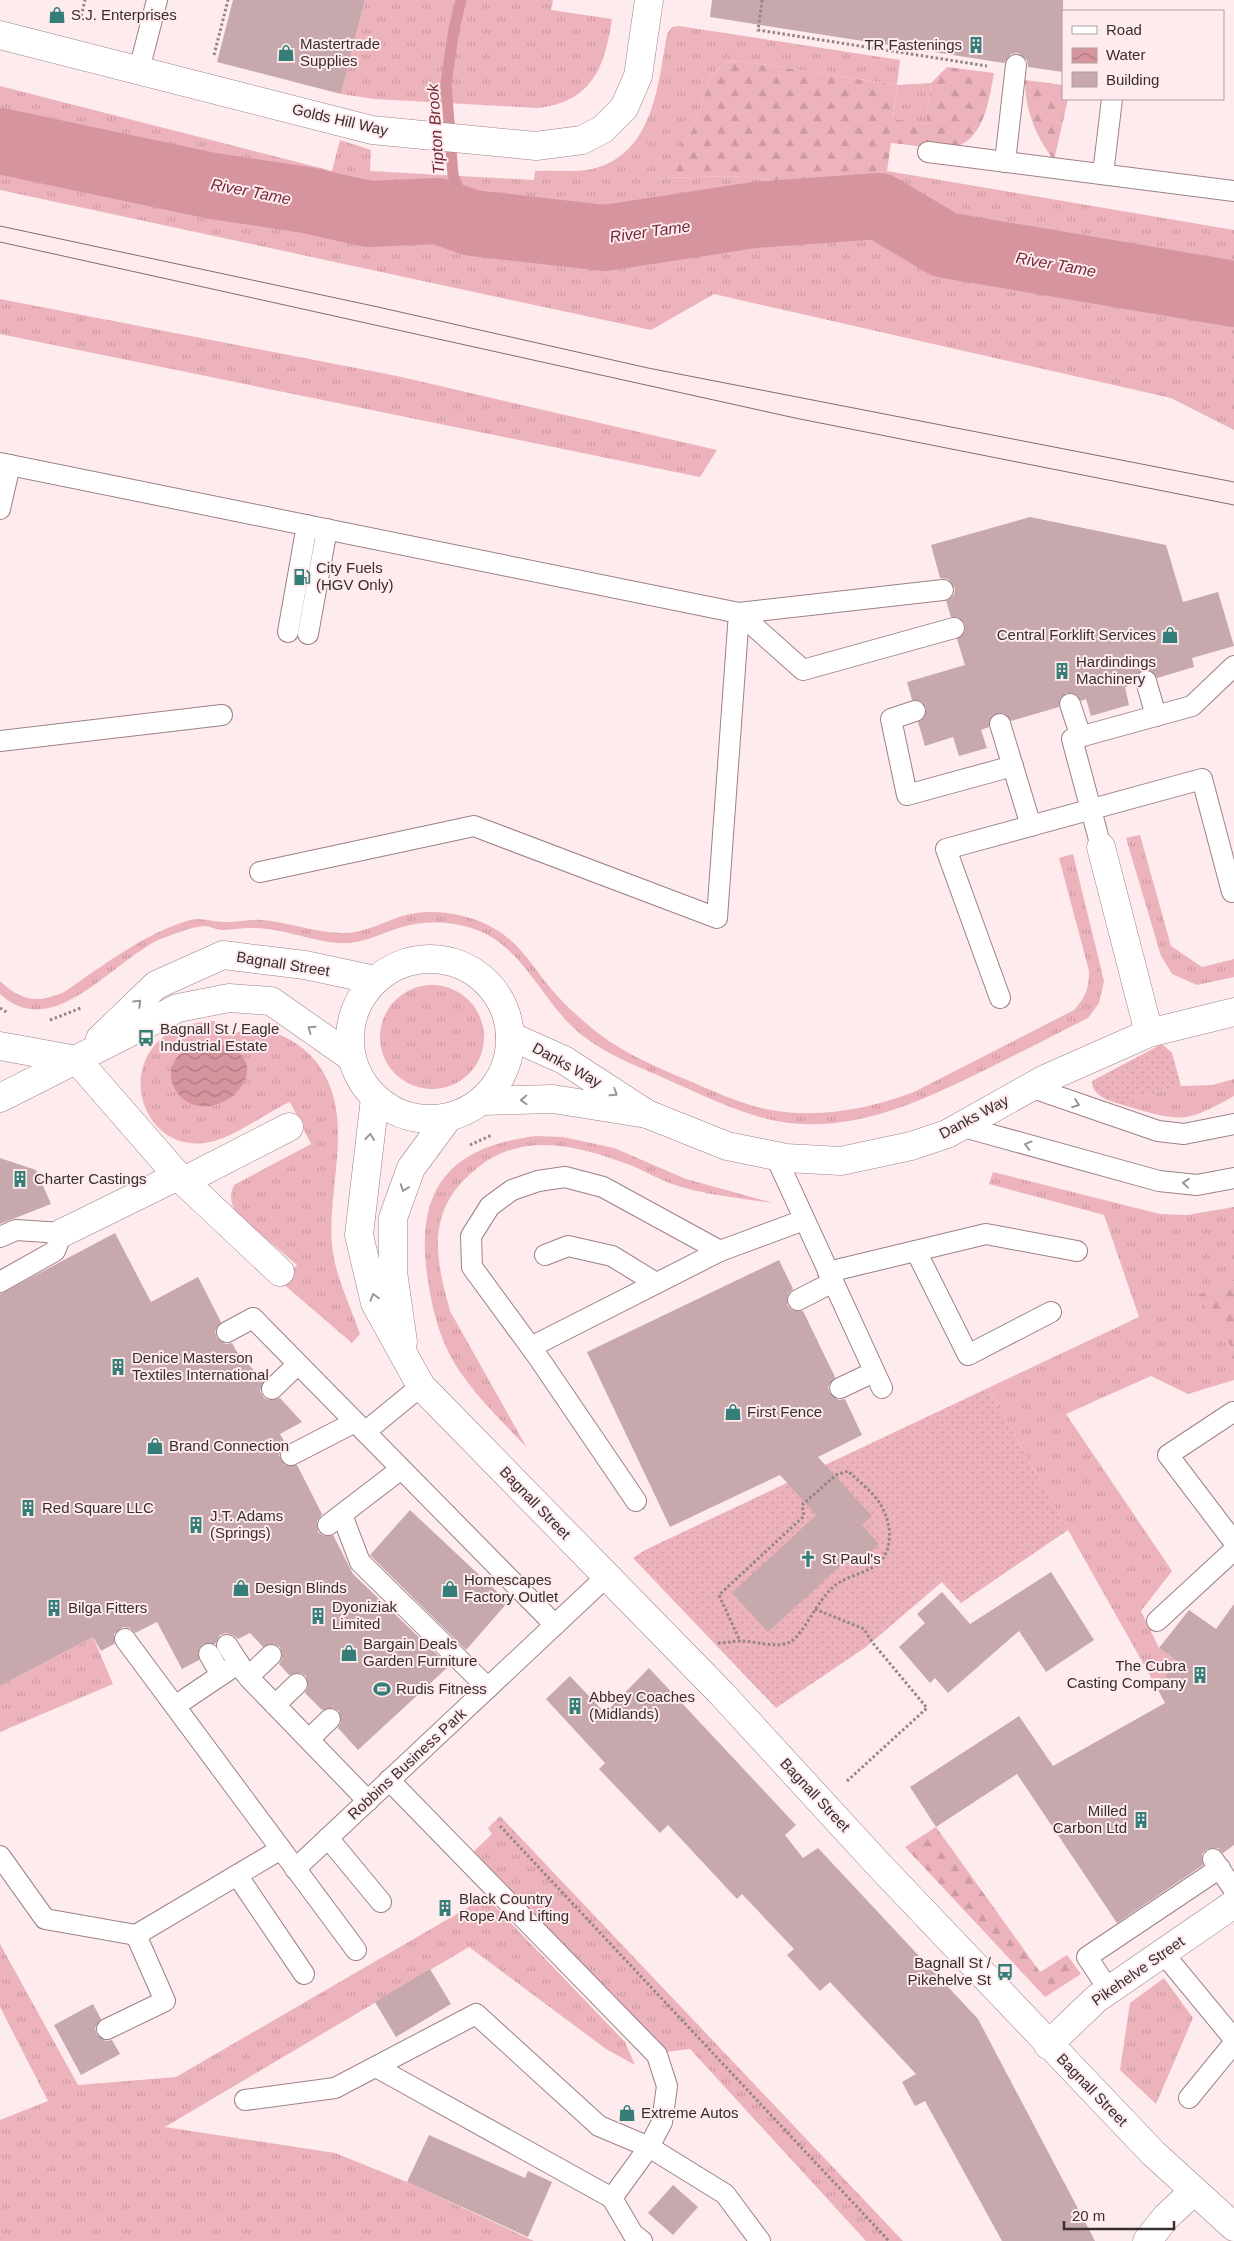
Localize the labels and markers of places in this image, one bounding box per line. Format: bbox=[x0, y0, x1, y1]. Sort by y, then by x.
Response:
shop icon: S.J. Enterprises bbox=[47, 5, 67, 25]
place label: S.J. Enterprises bbox=[71, 6, 177, 23]
place label: Mastertrade Supplies bbox=[300, 35, 380, 69]
building icon: TR Fastenings bbox=[966, 35, 986, 55]
place label: TR Fastenings bbox=[864, 36, 962, 53]
shop icon: Mastertrade Supplies bbox=[276, 43, 296, 63]
place label: City Fuels (HGV Only) bbox=[316, 559, 394, 593]
fuel station icon: City Fuels (HGV Only) bbox=[292, 567, 312, 587]
shop icon: Central Forklift Services bbox=[1160, 625, 1180, 645]
place label: Central Forklift Services bbox=[997, 626, 1156, 643]
place label: Hardindings Machinery bbox=[1076, 653, 1156, 687]
building icon: Hardindings Machinery bbox=[1052, 661, 1072, 681]
place label: Bagnall St / Eagle Industrial Estate bbox=[160, 1020, 279, 1054]
bus stop icon: Bagnall St / Eagle Industrial Estate bbox=[136, 1028, 156, 1048]
building icon: Charter Castings bbox=[10, 1169, 30, 1189]
place label: Charter Castings bbox=[34, 1170, 147, 1187]
place label: Denice Masterson Textiles International bbox=[132, 1349, 269, 1383]
building icon: Denice Masterson Textiles International bbox=[108, 1357, 128, 1377]
shop icon: First Fence bbox=[723, 1402, 743, 1422]
place label: First Fence bbox=[747, 1403, 822, 1420]
shop icon: Brand Connection bbox=[145, 1436, 165, 1456]
place label: Brand Connection bbox=[169, 1437, 289, 1454]
building icon: Red Square LLC bbox=[18, 1498, 38, 1518]
place label: Red Square LLC bbox=[42, 1499, 154, 1516]
place label: J.T. Adams (Springs) bbox=[210, 1507, 283, 1541]
building icon: J.T. Adams (Springs) bbox=[186, 1515, 206, 1535]
church icon: St Paul's bbox=[798, 1549, 818, 1569]
place label: St Paul's bbox=[822, 1550, 881, 1567]
place label: Homescapes Factory Outlet bbox=[464, 1571, 559, 1605]
shop icon: Design Blinds bbox=[231, 1578, 251, 1598]
place label: Design Blinds bbox=[255, 1579, 347, 1596]
shop icon: Homescapes Factory Outlet bbox=[440, 1579, 460, 1599]
building icon: Bilga Fitters bbox=[44, 1598, 64, 1618]
place label: Dyoniziak Limited bbox=[332, 1598, 398, 1632]
place label: Bilga Fitters bbox=[68, 1599, 147, 1616]
building icon: Dyoniziak Limited bbox=[308, 1606, 328, 1626]
place label: Bargain Deals Garden Furniture bbox=[363, 1635, 477, 1669]
shop icon: Bargain Deals Garden Furniture bbox=[339, 1643, 359, 1663]
place label: The Cubra Casting Company bbox=[1067, 1657, 1187, 1691]
building icon: The Cubra Casting Company bbox=[1190, 1665, 1210, 1685]
sports icon: Rudis Fitness bbox=[372, 1679, 392, 1699]
place label: Rudis Fitness bbox=[396, 1680, 487, 1697]
place label: Abbey Coaches (Midlands) bbox=[589, 1688, 695, 1722]
building icon: Abbey Coaches (Midlands) bbox=[565, 1696, 585, 1716]
place label: Milled Carbon Ltd bbox=[1053, 1802, 1127, 1836]
building icon: Milled Carbon Ltd bbox=[1131, 1810, 1151, 1830]
place label: Black Country Rope And Lifting bbox=[459, 1890, 569, 1924]
building icon: Black Country Rope And Lifting bbox=[435, 1898, 455, 1918]
place label: Bagnall St / Pikehelve St bbox=[908, 1954, 992, 1988]
bus stop icon: Bagnall St / Pikehelve St bbox=[995, 1962, 1015, 1982]
shop icon: Extreme Autos bbox=[617, 2103, 637, 2123]
place label: Extreme Autos bbox=[641, 2104, 739, 2121]

